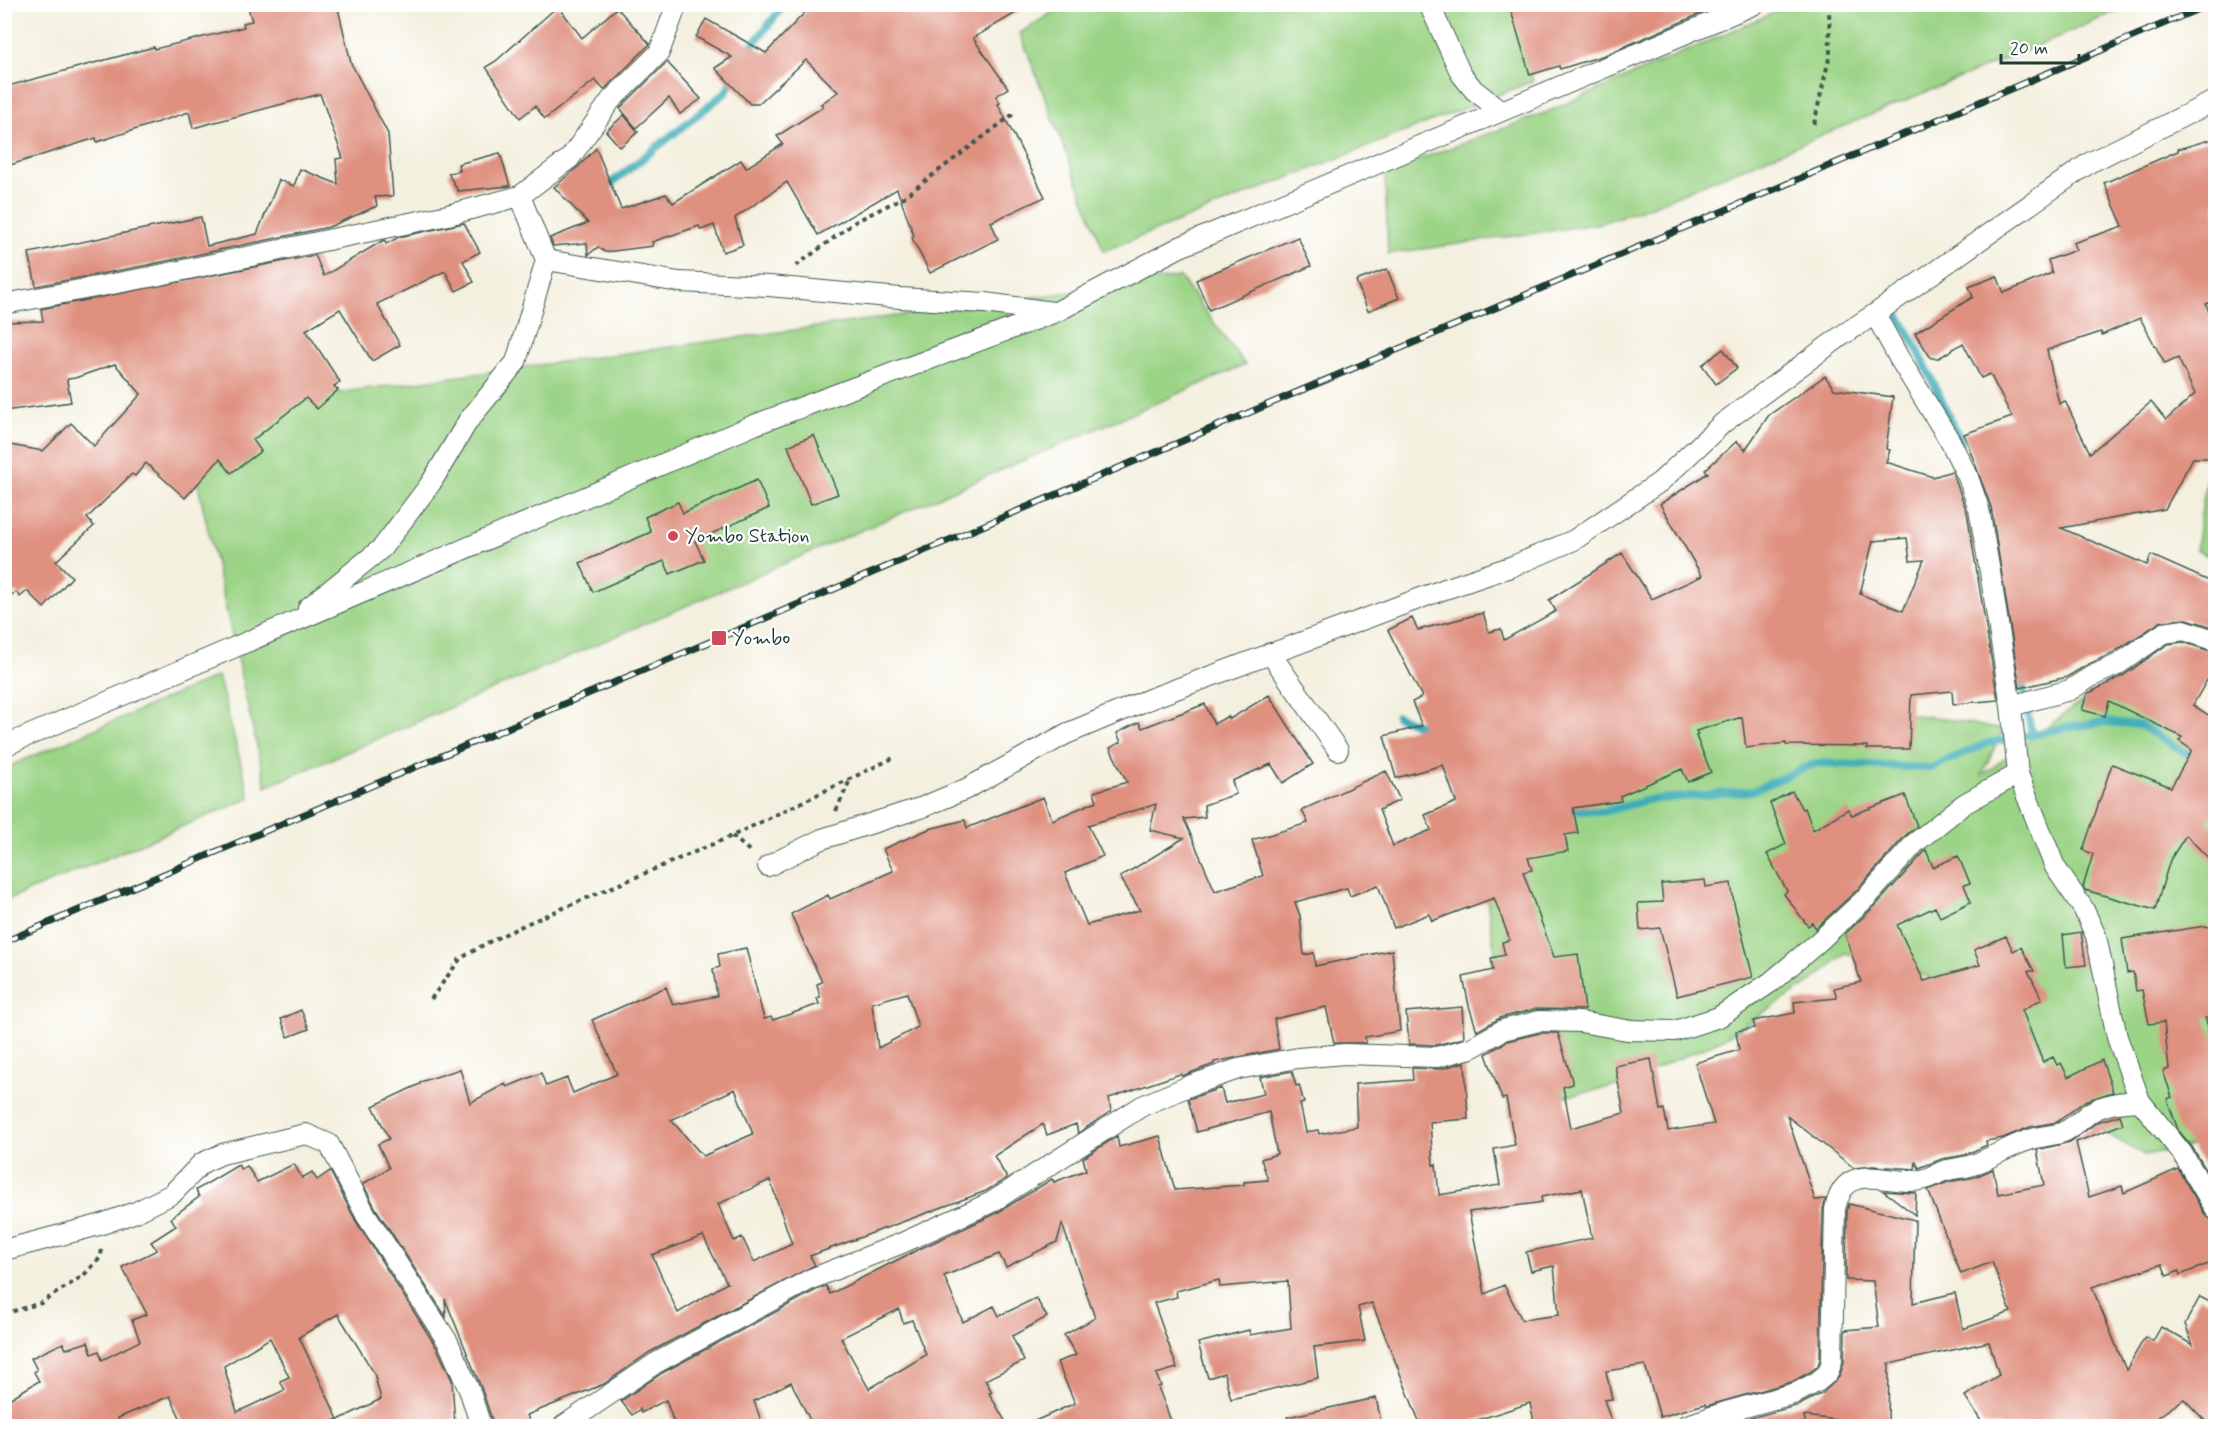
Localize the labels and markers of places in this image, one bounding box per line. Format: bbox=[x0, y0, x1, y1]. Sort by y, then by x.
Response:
place label: Yombo Station bbox=[685, 523, 810, 550]
marker: Yombo Station bbox=[666, 529, 680, 543]
place label: Yombo bbox=[732, 625, 790, 652]
marker: Yombo bbox=[710, 629, 728, 647]

